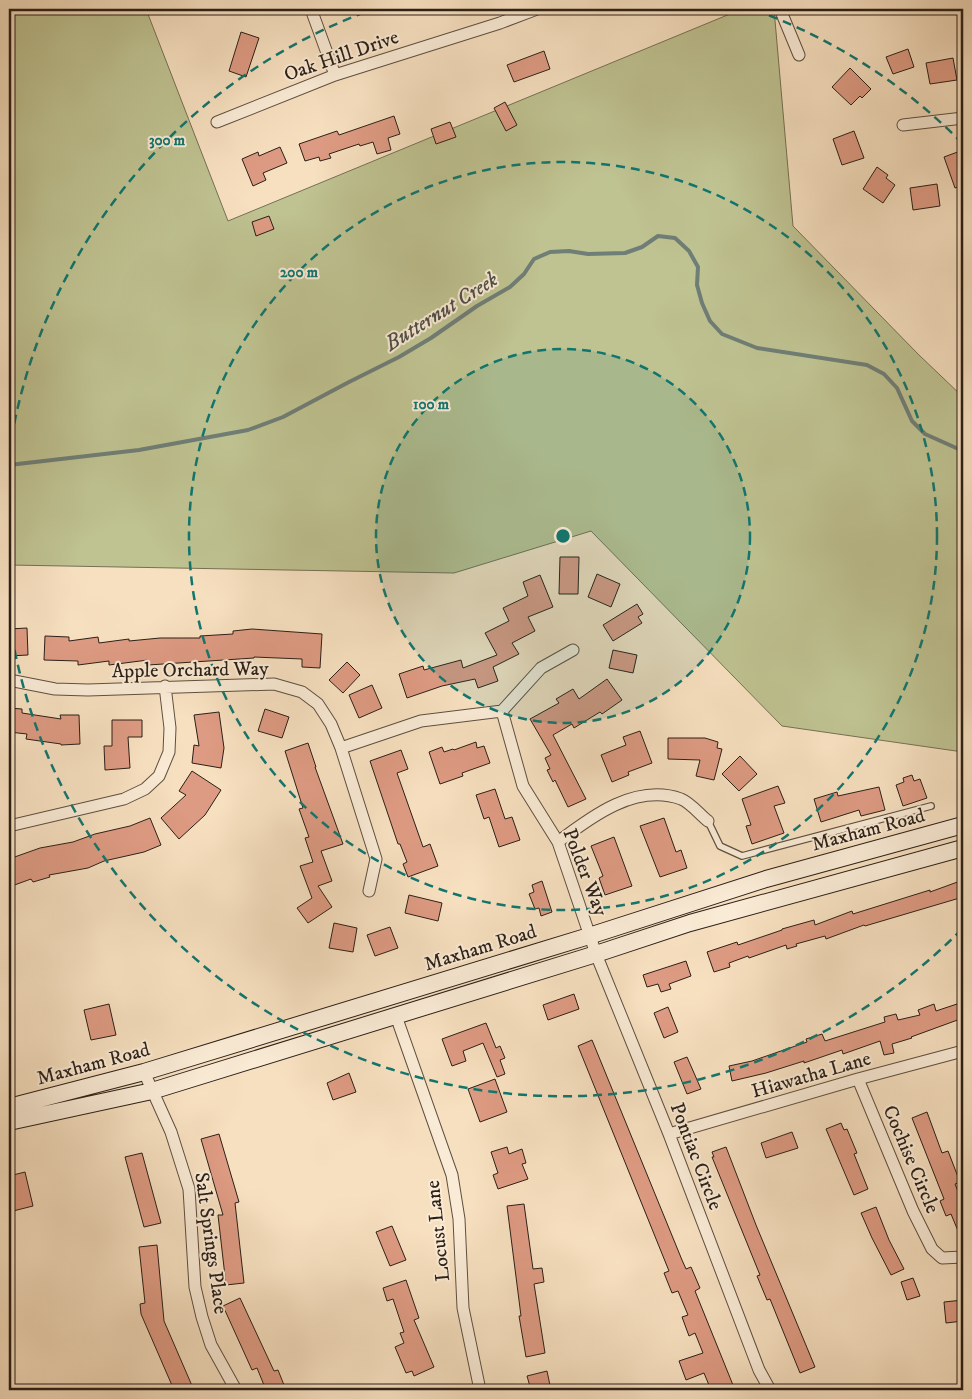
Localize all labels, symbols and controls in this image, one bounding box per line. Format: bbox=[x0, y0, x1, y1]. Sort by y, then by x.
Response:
street label: Oak Hill Drive bbox=[281, 25, 402, 88]
text: 300 m bbox=[149, 131, 186, 150]
text: 200 m bbox=[280, 263, 319, 282]
water label: Butternut Creek bbox=[379, 267, 503, 357]
text: 100 m bbox=[413, 395, 450, 414]
centre of rings bbox=[554, 527, 572, 545]
street label: Apple Orchard Way bbox=[111, 657, 269, 684]
street label: Maxham Road bbox=[809, 803, 928, 858]
street label: Polder Way bbox=[556, 825, 613, 920]
street label: Maxham Road bbox=[421, 919, 540, 977]
street label: Maxham Road bbox=[34, 1037, 153, 1092]
street label: Hiawatha Lane bbox=[749, 1046, 874, 1104]
street label: Pontiac Circle bbox=[664, 1099, 727, 1214]
street label: Cochise Circle bbox=[877, 1102, 945, 1217]
street label: Salt Springs Place bbox=[188, 1171, 233, 1316]
street label: Locust Lane bbox=[421, 1179, 456, 1283]

